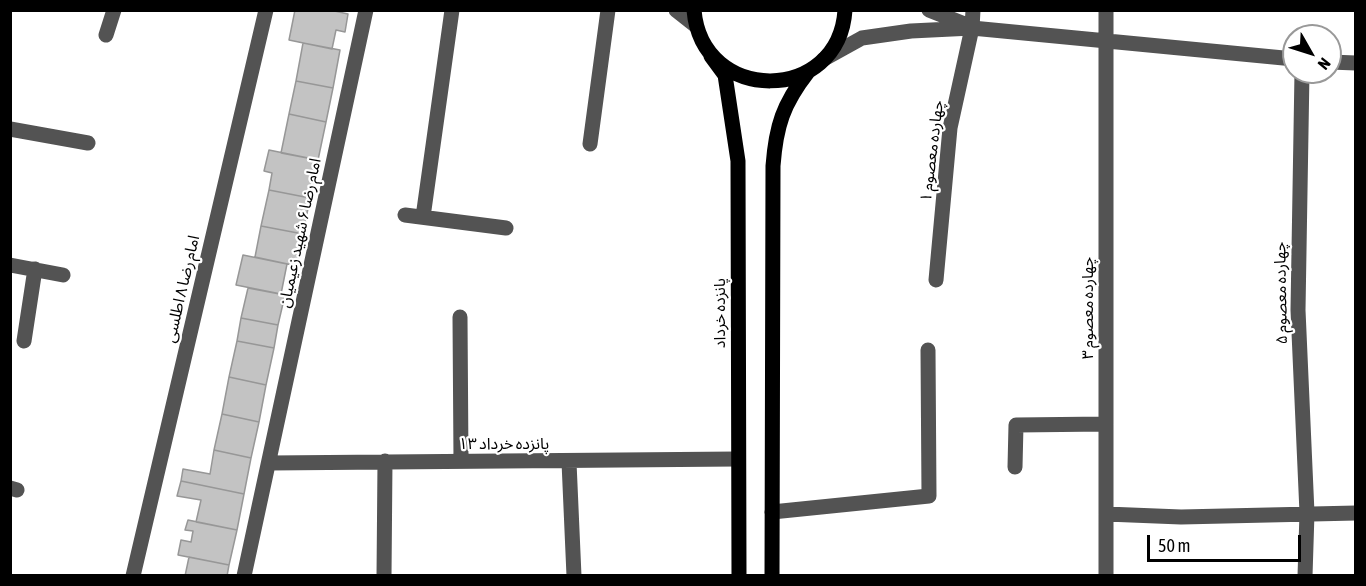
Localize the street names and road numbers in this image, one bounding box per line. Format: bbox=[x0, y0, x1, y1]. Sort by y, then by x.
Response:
street label: چهارده معصوم ۱ bbox=[916, 99, 948, 203]
street label: امام رضا ۶ شهید زعیمیان bbox=[275, 156, 325, 310]
street label: امام رضا ۸ اطلسی bbox=[160, 233, 204, 345]
street label: چهارده معصوم ۵ bbox=[1271, 242, 1291, 344]
street label: چهارده معصوم ۳ bbox=[1078, 257, 1098, 359]
street label: پانزده خرداد bbox=[710, 278, 730, 348]
street label: پانزده خرداد ۱۳ bbox=[459, 434, 549, 454]

